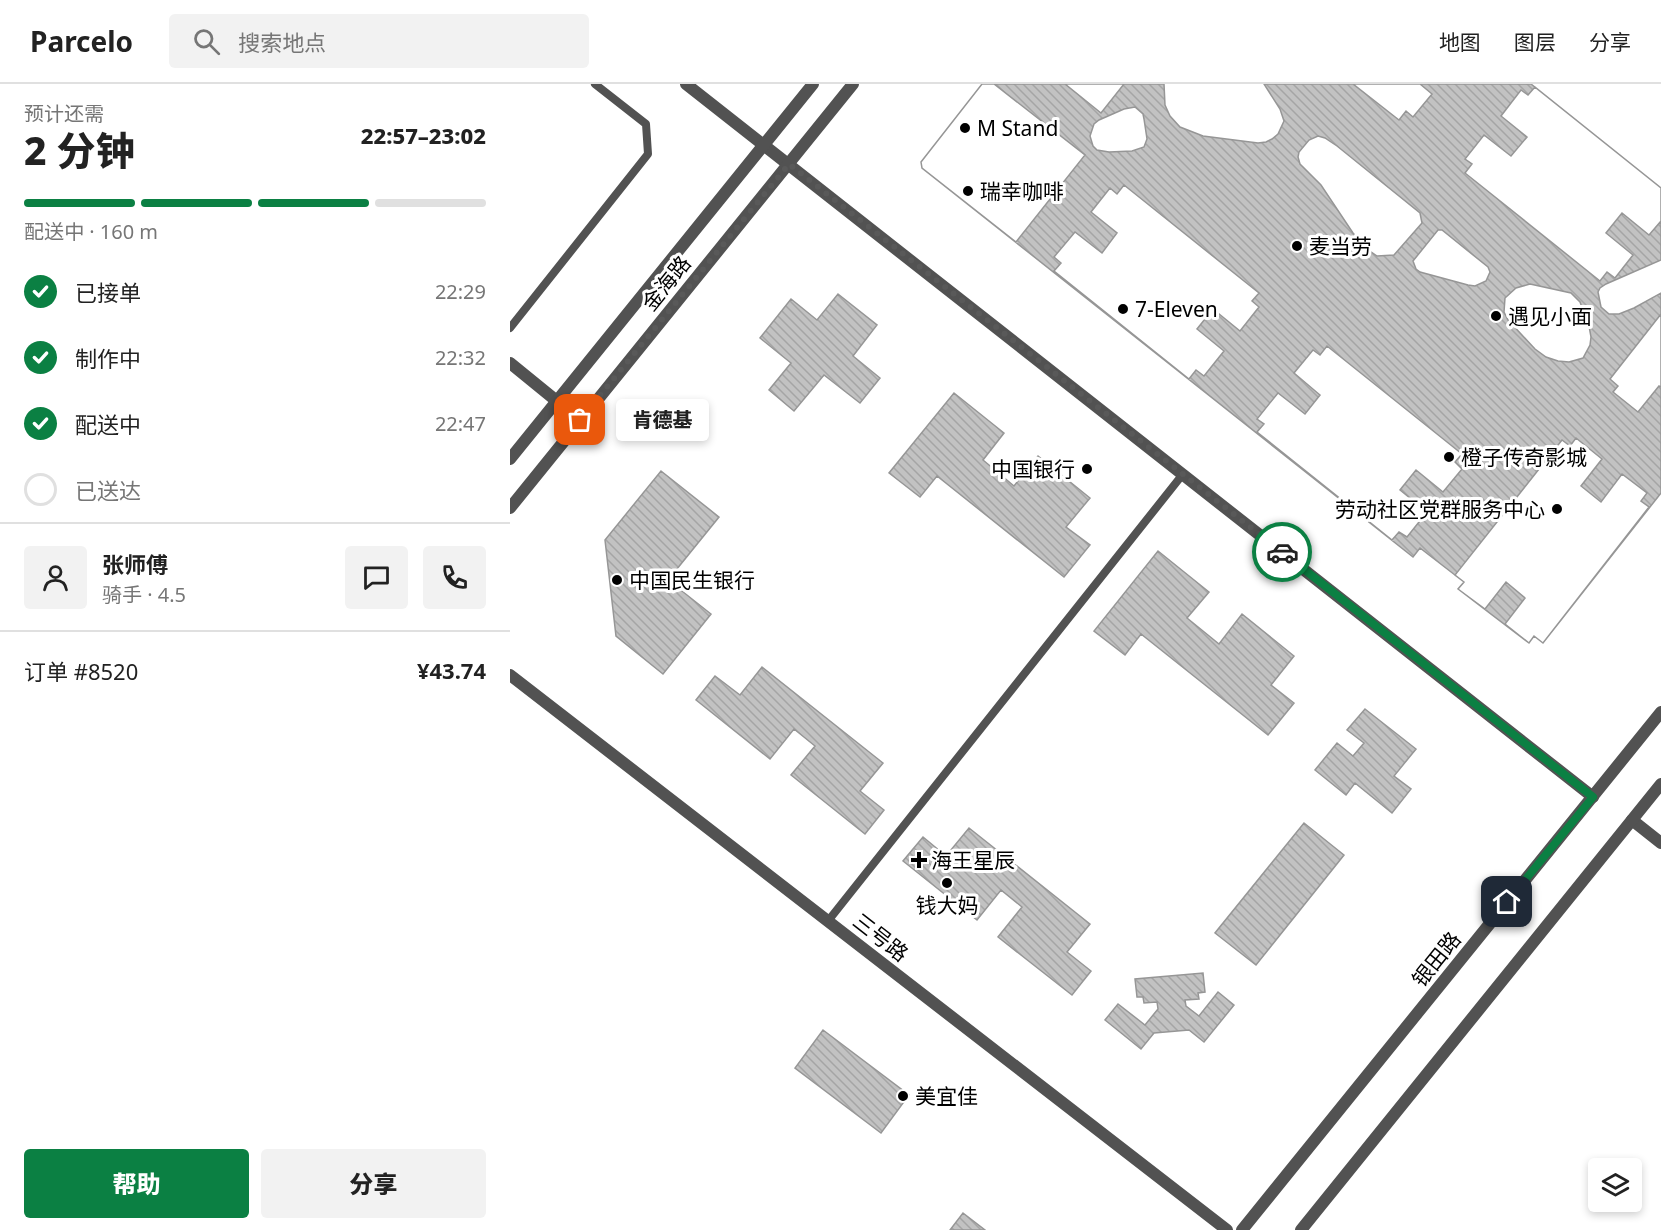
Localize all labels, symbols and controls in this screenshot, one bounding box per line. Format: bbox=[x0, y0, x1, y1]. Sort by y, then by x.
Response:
search box bbox=[169, 14, 589, 68]
text: Parcelo bbox=[30, 22, 133, 60]
icon: search bbox=[190, 25, 223, 58]
text: 搜索地点 bbox=[238, 27, 326, 57]
text: 地图 bbox=[1439, 28, 1481, 56]
text: 图层 bbox=[1514, 28, 1556, 56]
text: 分享 bbox=[1589, 28, 1631, 56]
text: 预计还需 bbox=[24, 100, 104, 127]
place label: M Stand bbox=[977, 114, 1058, 142]
text: 22:57–23:02 bbox=[361, 120, 486, 150]
marker: M Stand bbox=[958, 121, 972, 135]
text: 2 分钟 bbox=[24, 123, 135, 176]
place label: 瑞幸咖啡 bbox=[980, 177, 1064, 205]
marker: 瑞幸咖啡 bbox=[961, 184, 975, 198]
text: 配送中 · 160 m bbox=[24, 218, 158, 245]
place label: 麦当劳 bbox=[1309, 232, 1372, 260]
marker: 麦当劳 bbox=[1290, 239, 1304, 253]
street label: 金海路 bbox=[635, 250, 697, 316]
icon: check bbox=[24, 275, 57, 308]
text: 已接单 bbox=[75, 277, 141, 307]
text: 22:29 bbox=[435, 278, 486, 305]
place label: 7-Eleven bbox=[1135, 295, 1218, 323]
marker: 7-Eleven bbox=[1116, 302, 1130, 316]
place label: 遇见小面 bbox=[1508, 302, 1592, 330]
marker: 遇见小面 bbox=[1489, 309, 1503, 323]
icon: check bbox=[24, 341, 57, 374]
text: 制作中 bbox=[75, 343, 141, 373]
text: 22:32 bbox=[435, 344, 486, 371]
pin bbox=[554, 394, 605, 445]
callout: 肯德基 bbox=[616, 399, 709, 441]
icon: bag bbox=[563, 403, 596, 436]
text: 肯德基 bbox=[633, 406, 693, 433]
icon: check bbox=[24, 407, 57, 440]
text: 配送中 bbox=[75, 409, 141, 439]
text: 22:47 bbox=[435, 410, 486, 437]
place label: 橙子传奇影城 bbox=[1461, 443, 1587, 471]
marker: 橙子传奇影城 bbox=[1442, 450, 1456, 464]
place label: 中国银行 bbox=[991, 455, 1075, 483]
marker: 中国银行 bbox=[1080, 462, 1094, 476]
text: 已送达 bbox=[75, 475, 141, 505]
place label: 劳动社区党群服务中心 bbox=[1335, 495, 1545, 523]
marker: 劳动社区党群服务中心 bbox=[1550, 502, 1564, 516]
courier bbox=[1252, 522, 1312, 582]
icon: car bbox=[1266, 536, 1299, 569]
button: person bbox=[24, 546, 87, 609]
button: chat bbox=[345, 546, 408, 609]
button: phone bbox=[423, 546, 486, 609]
text: 张师傅 bbox=[102, 549, 168, 579]
place label: 中国民生银行 bbox=[629, 566, 755, 594]
marker: 中国民生银行 bbox=[610, 573, 624, 587]
text: 骑手 · 4.5 bbox=[102, 581, 186, 608]
text: ¥43.74 bbox=[417, 655, 486, 685]
text: 订单 #8520 bbox=[24, 656, 138, 686]
place label: 海王星辰 bbox=[931, 846, 1015, 874]
marker: 海王星辰 bbox=[912, 853, 926, 867]
marker: 钱大妈 bbox=[940, 876, 954, 890]
pin bbox=[1481, 876, 1532, 927]
icon: home bbox=[1490, 885, 1523, 918]
place label: 钱大妈 bbox=[916, 891, 979, 919]
street label: 三号路 bbox=[848, 907, 914, 967]
street label: 银田路 bbox=[1405, 926, 1467, 992]
place label: 美宜佳 bbox=[915, 1082, 978, 1110]
marker: 美宜佳 bbox=[896, 1089, 910, 1103]
button: 帮助 bbox=[24, 1149, 249, 1218]
button: 分享 bbox=[261, 1149, 486, 1218]
map controls bbox=[1588, 1158, 1642, 1212]
button: layers bbox=[1588, 1158, 1642, 1212]

